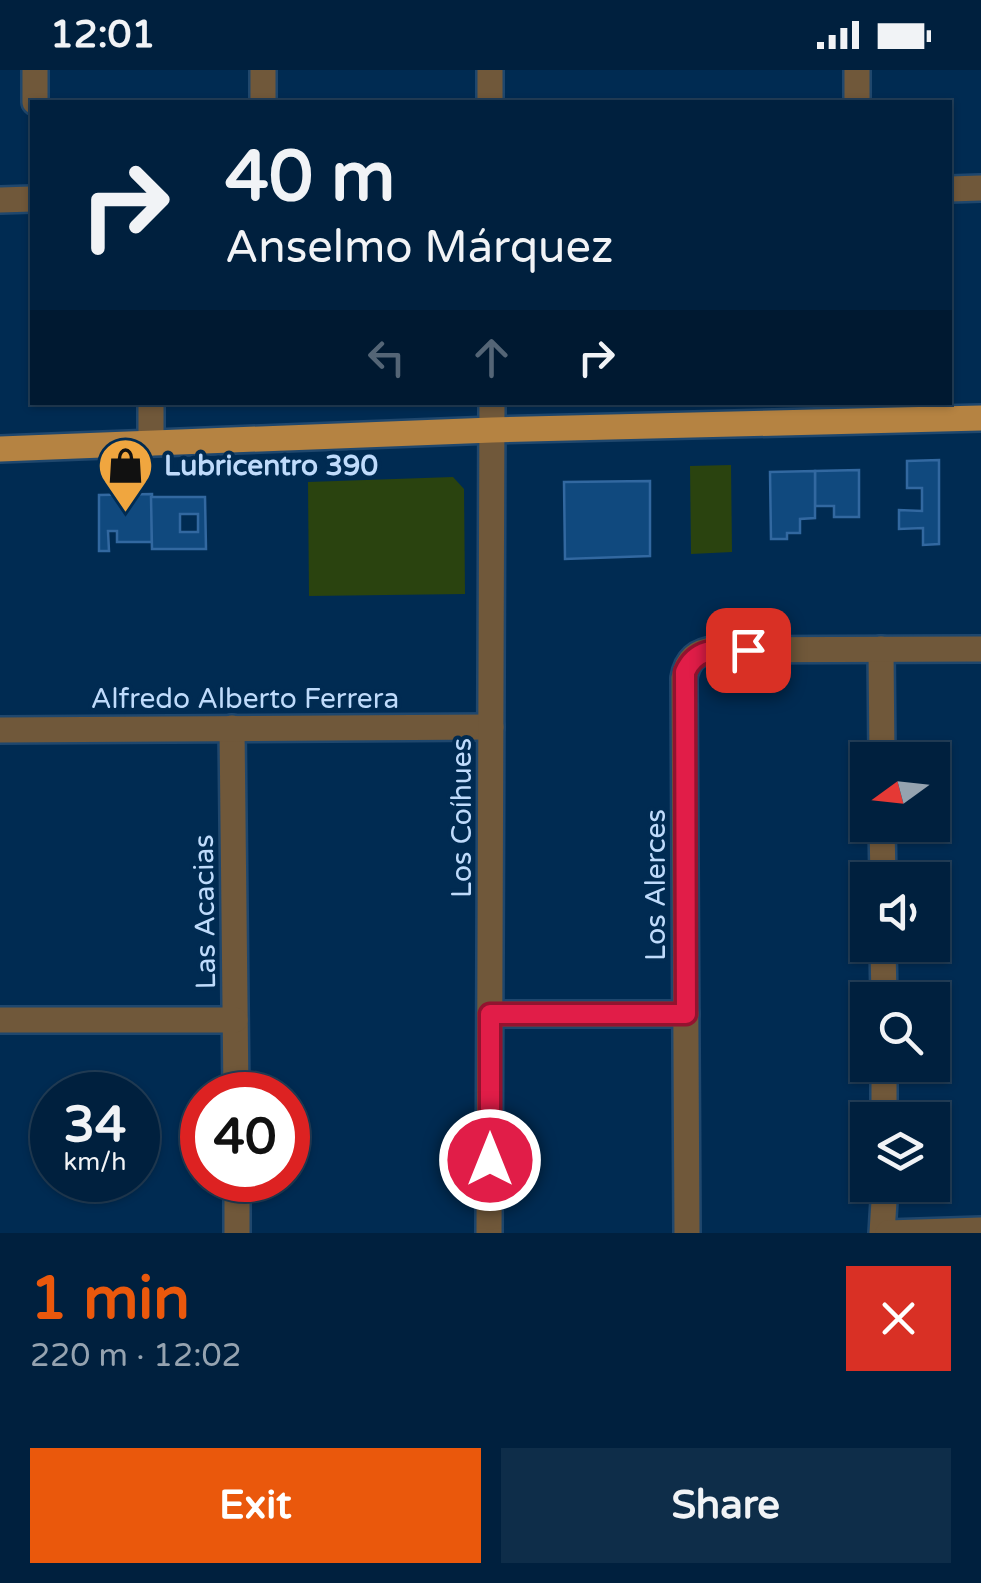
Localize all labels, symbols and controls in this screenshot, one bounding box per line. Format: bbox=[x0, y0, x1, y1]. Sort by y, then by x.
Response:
text: 12:01 bbox=[50, 12, 155, 58]
text: 40 m bbox=[225, 136, 395, 220]
icon: right bbox=[60, 140, 190, 270]
text: Anselmo Márquez bbox=[225, 221, 613, 275]
icon: left bbox=[359, 330, 414, 385]
icon: ahead bbox=[464, 330, 519, 385]
icon: right bbox=[569, 330, 624, 385]
shop icon: Lubricentro 390 bbox=[95, 435, 155, 514]
place label: Lubricentro 390 bbox=[164, 449, 378, 483]
pin bbox=[706, 608, 791, 693]
icon: arrive bbox=[721, 623, 776, 678]
street label: Alfredo Alberto Ferrera bbox=[91, 682, 399, 716]
street label: Los Coíhues bbox=[445, 738, 479, 898]
north arrow bbox=[850, 742, 950, 842]
map controls bbox=[850, 742, 950, 1202]
street label: Los Alerces bbox=[639, 809, 673, 961]
street label: Las Acacias bbox=[187, 834, 223, 990]
button: sound bbox=[850, 862, 950, 962]
button: search bbox=[850, 982, 950, 1082]
speed limit sign: 40 bbox=[180, 1072, 310, 1202]
text: 34 bbox=[64, 1095, 126, 1155]
button: layers bbox=[850, 1102, 950, 1202]
position arrow bbox=[438, 1108, 542, 1212]
text: km/h bbox=[64, 1147, 126, 1177]
text: 1 min bbox=[30, 1263, 190, 1335]
button: close bbox=[846, 1266, 951, 1371]
text: 220 m · 12:02 bbox=[30, 1337, 242, 1375]
button: Exit bbox=[30, 1448, 481, 1563]
button: Share bbox=[501, 1448, 951, 1563]

